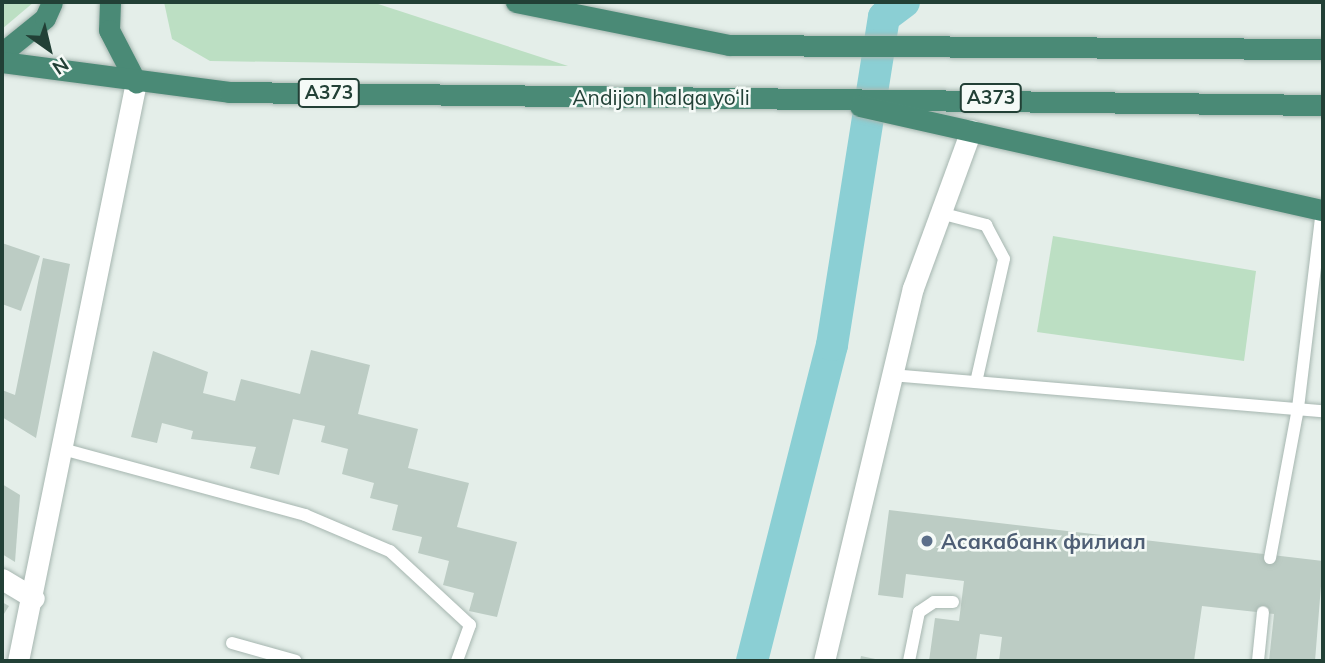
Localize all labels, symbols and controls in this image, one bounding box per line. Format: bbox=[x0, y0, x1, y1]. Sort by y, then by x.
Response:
north arrow bbox=[14, 14, 84, 84]
text: N bbox=[48, 52, 73, 80]
road number: A373 bbox=[298, 78, 360, 108]
road number: A373 bbox=[960, 82, 1023, 114]
street label: Andijon halqa yo‘li bbox=[572, 84, 750, 110]
place label: Асакабанк филиал bbox=[941, 528, 1146, 554]
marker: Асакабанк филиал bbox=[919, 533, 935, 549]

